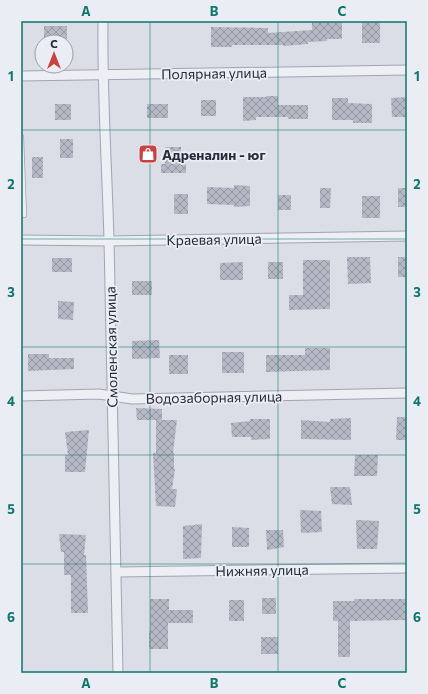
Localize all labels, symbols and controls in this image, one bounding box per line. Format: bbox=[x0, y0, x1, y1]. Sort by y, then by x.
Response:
text: A bbox=[81, 3, 91, 19]
text: B bbox=[210, 3, 219, 19]
text: C bbox=[338, 3, 347, 19]
north arrow bbox=[34, 34, 74, 74]
text: С bbox=[50, 37, 58, 50]
street label: Полярная улица bbox=[161, 64, 267, 82]
text: 1 bbox=[8, 68, 14, 84]
text: 1 bbox=[414, 68, 420, 84]
shop icon: Адреналин - юг bbox=[137, 143, 159, 165]
place label: Адреналин - юг bbox=[162, 146, 266, 163]
text: 2 bbox=[7, 176, 15, 192]
text: 2 bbox=[413, 176, 421, 192]
street label: Краевая улица bbox=[166, 230, 262, 248]
text: 3 bbox=[7, 284, 15, 300]
text: 3 bbox=[413, 284, 421, 300]
street label: Смоленская улица bbox=[101, 286, 121, 408]
street label: Водозаборная улица bbox=[146, 387, 282, 407]
text: 4 bbox=[7, 393, 15, 409]
text: 4 bbox=[413, 393, 421, 409]
text: 5 bbox=[7, 501, 15, 517]
text: 5 bbox=[413, 501, 421, 517]
street label: Нижняя улица bbox=[215, 561, 309, 579]
text: 6 bbox=[7, 609, 15, 625]
text: 6 bbox=[413, 609, 421, 625]
text: A bbox=[81, 675, 91, 691]
text: B bbox=[210, 675, 219, 691]
text: C bbox=[338, 675, 347, 691]

